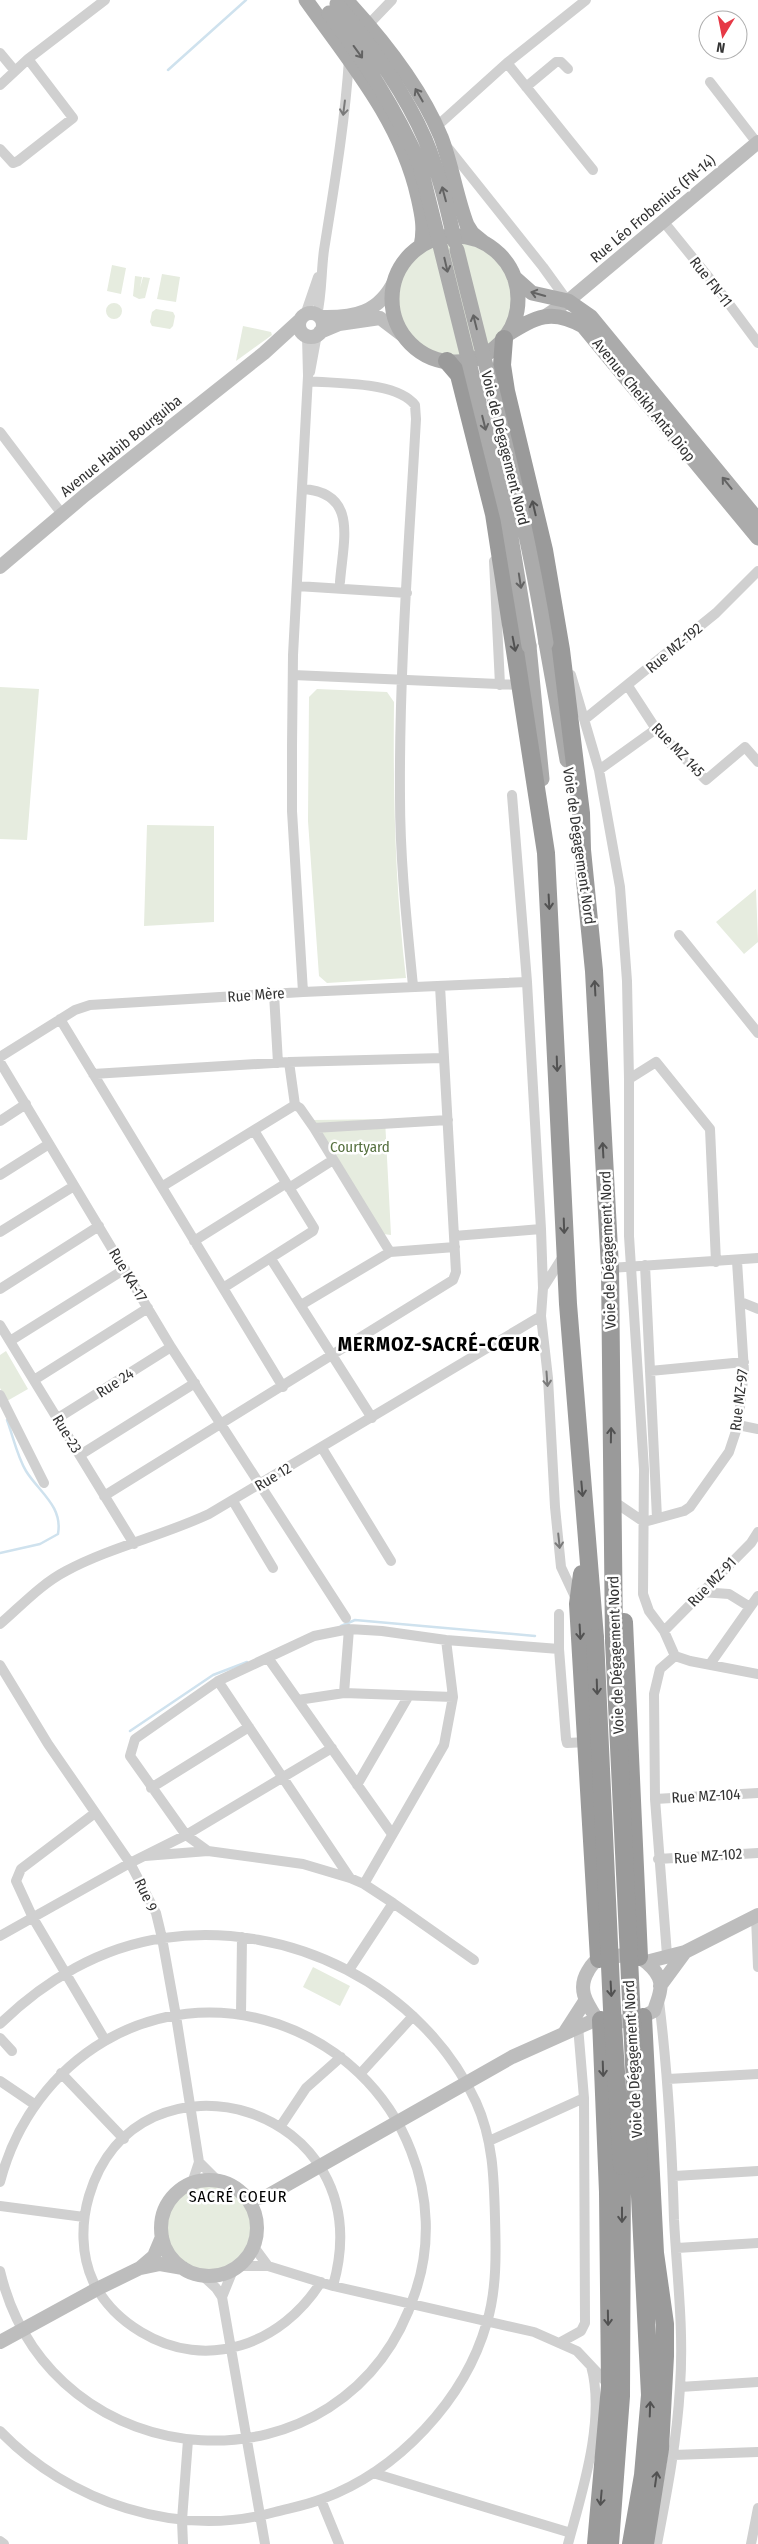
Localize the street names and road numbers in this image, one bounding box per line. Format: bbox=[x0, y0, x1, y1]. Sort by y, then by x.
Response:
street label: Rue Léo Frobenius (FN-14) bbox=[587, 151, 719, 267]
street label: Rue FN-11 bbox=[686, 253, 736, 311]
street label: Avenue Cheikh Anta Diop bbox=[589, 335, 699, 465]
street label: Voie de Dégagement Nord bbox=[477, 369, 533, 527]
street label: Avenue Habib Bourguiba bbox=[57, 391, 185, 501]
street label: Rue MZ-192 bbox=[642, 619, 706, 677]
street label: Rue MZ 145 bbox=[648, 719, 708, 781]
street label: Voie de Dégagement Nord bbox=[559, 766, 599, 926]
street label: Rue Mère bbox=[227, 984, 285, 1006]
street label: Voie de Dégagement Nord bbox=[596, 1171, 620, 1329]
street label: Rue KA-17 bbox=[105, 1245, 151, 1305]
street label: Rue 24 bbox=[93, 1364, 137, 1402]
street label: Rue MZ-97 bbox=[726, 1368, 752, 1432]
street label: Rue-23 bbox=[49, 1412, 85, 1457]
street label: Rue 12 bbox=[251, 1459, 295, 1495]
street label: Rue MZ-91 bbox=[684, 1553, 740, 1611]
street label: Voie de Dégagement Nord bbox=[604, 1576, 628, 1734]
street label: Rue MZ-104 bbox=[671, 1785, 741, 1807]
street label: Rue MZ-102 bbox=[673, 1845, 743, 1867]
street label: Rue 9 bbox=[131, 1876, 161, 1914]
street label: Voie de Dégagement Nord bbox=[620, 1979, 646, 2139]

